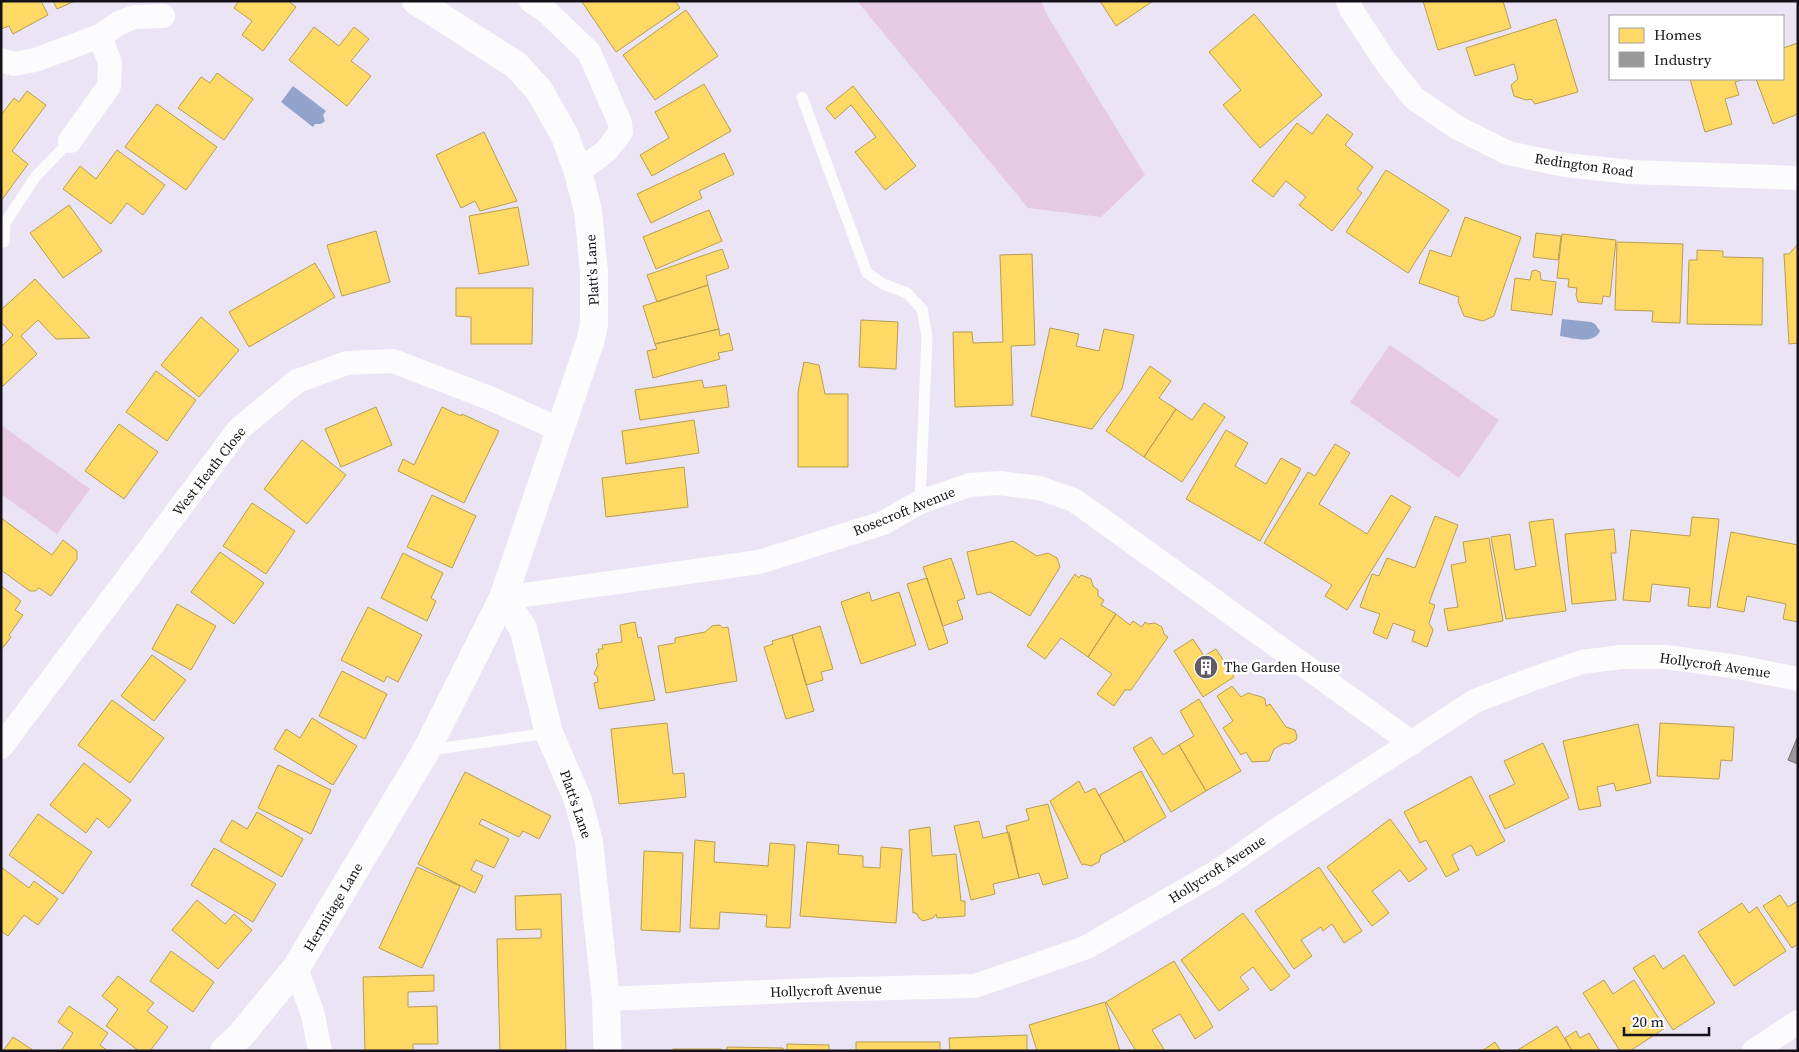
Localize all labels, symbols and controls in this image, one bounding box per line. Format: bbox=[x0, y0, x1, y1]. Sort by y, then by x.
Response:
legend bbox=[1609, 15, 1784, 80]
text: Homes bbox=[1654, 24, 1701, 45]
text: Industry bbox=[1654, 49, 1712, 70]
street label: Redington Road bbox=[1533, 148, 1635, 182]
street label: Platt's Lane bbox=[580, 234, 604, 306]
street label: West Heath Close bbox=[168, 422, 250, 520]
street label: Rosecroft Avenue bbox=[850, 481, 958, 541]
street label: Hollycroft Avenue bbox=[1658, 647, 1772, 683]
building icon: The Garden House bbox=[1193, 654, 1219, 680]
place label: The Garden House bbox=[1224, 657, 1340, 677]
street label: Platt's Lane bbox=[555, 767, 597, 841]
street label: Hollycroft Avenue bbox=[1165, 830, 1269, 908]
street label: Hermitage Lane bbox=[298, 859, 368, 955]
street label: Hollycroft Avenue bbox=[770, 978, 882, 1002]
scale bar bbox=[1624, 1004, 1709, 1036]
text: 20 m bbox=[1632, 1011, 1664, 1032]

